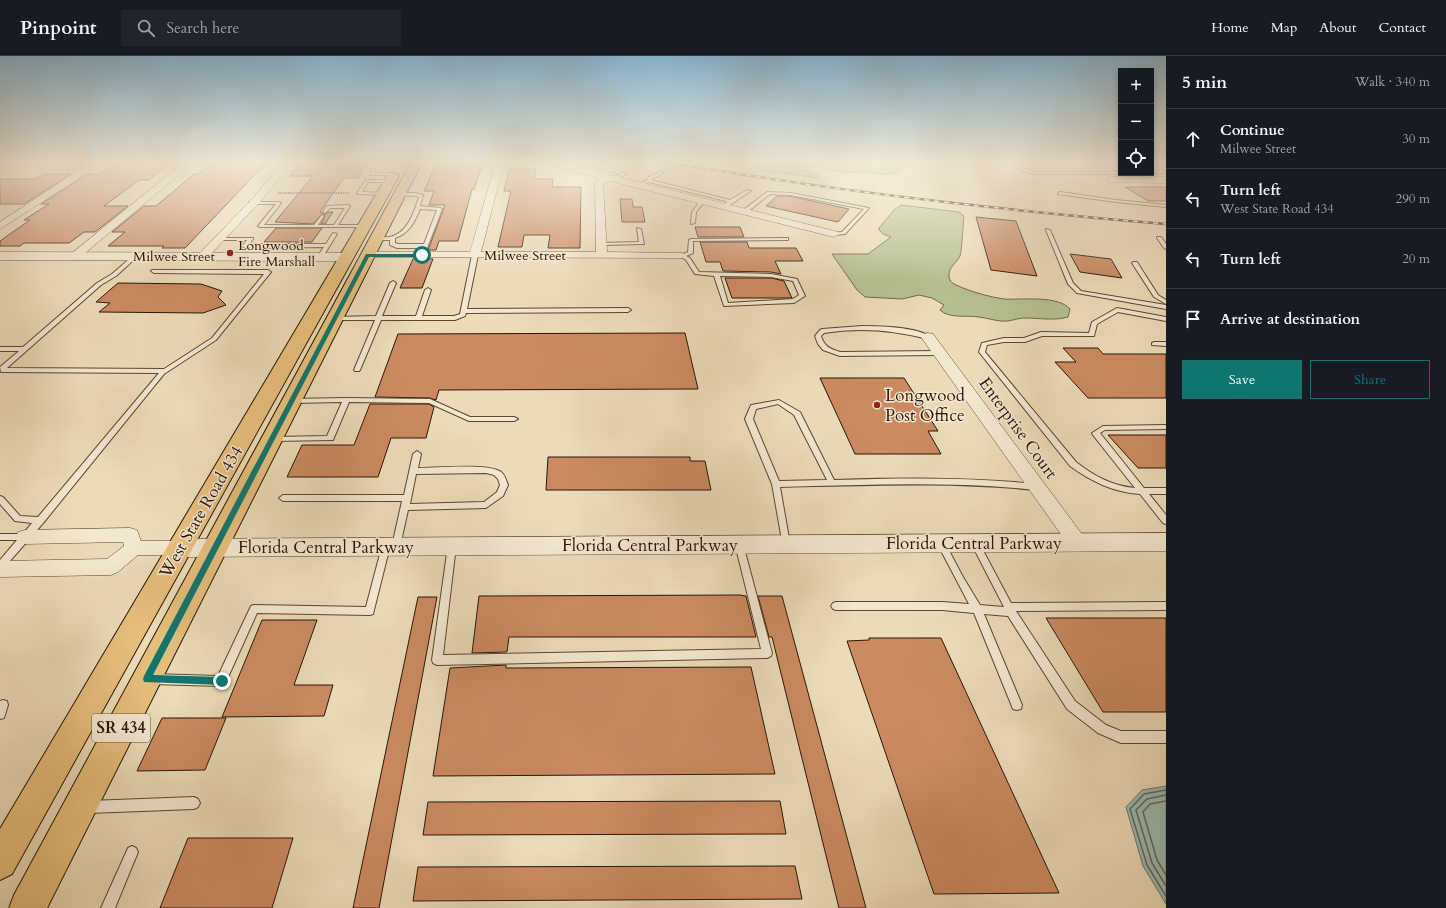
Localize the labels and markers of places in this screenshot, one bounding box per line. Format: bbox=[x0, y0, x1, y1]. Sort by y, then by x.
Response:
place label: Longwood Fire Marshall bbox=[238, 236, 315, 271]
marker: Longwood Fire Marshall bbox=[225, 248, 235, 258]
place label: Longwood Post Office bbox=[885, 384, 965, 427]
marker: Longwood Post Office bbox=[872, 400, 882, 410]

